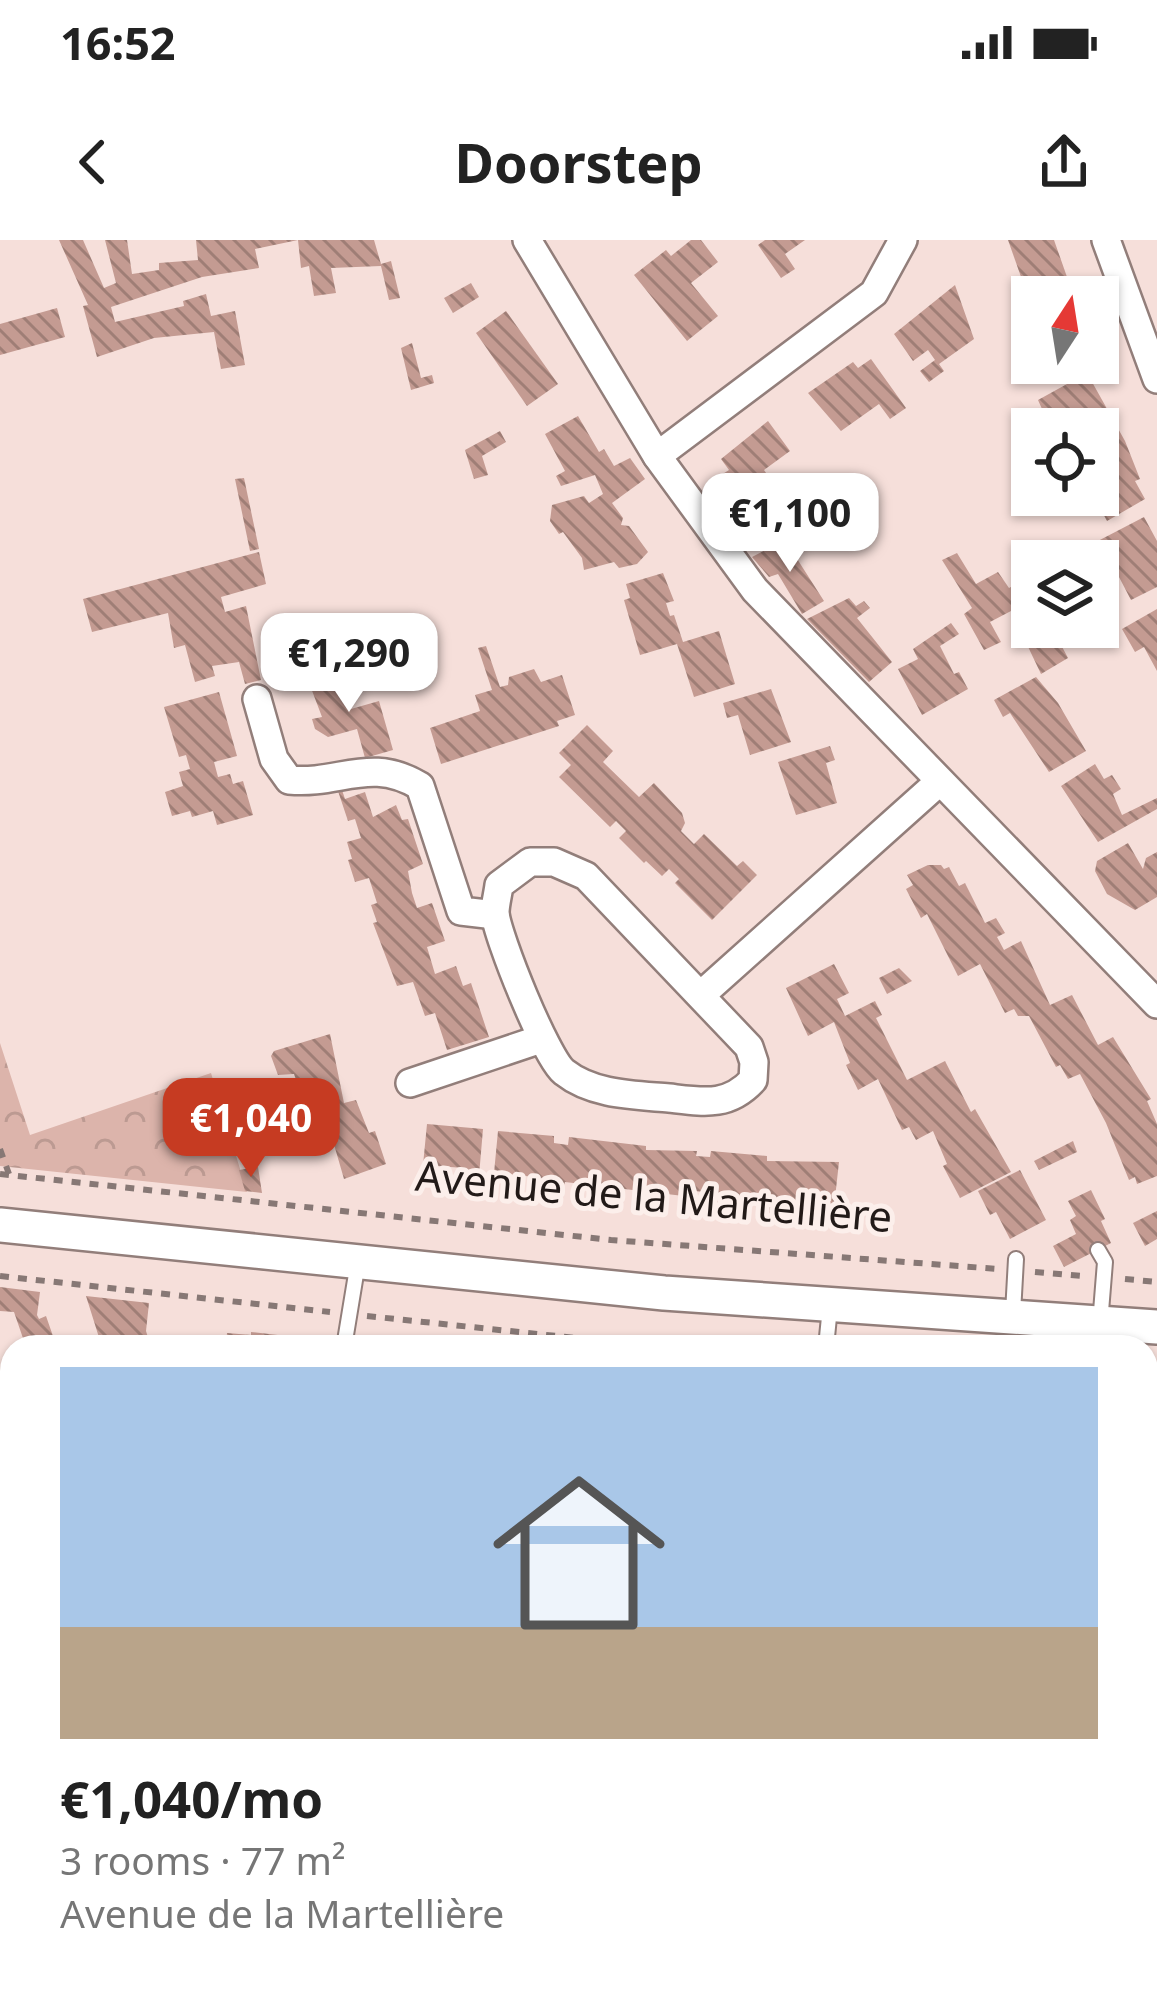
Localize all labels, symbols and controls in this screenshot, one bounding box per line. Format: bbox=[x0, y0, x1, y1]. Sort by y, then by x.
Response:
text: 16:52 bbox=[60, 12, 176, 73]
text: Doorstep bbox=[454, 125, 703, 199]
icon: back bbox=[60, 129, 126, 195]
icon: share bbox=[1031, 129, 1097, 195]
north arrow bbox=[1011, 276, 1119, 384]
map controls bbox=[1011, 276, 1119, 648]
button: locate bbox=[1011, 408, 1119, 516]
pin: €1,100 bbox=[692, 473, 888, 575]
text: €1,100 bbox=[729, 485, 851, 538]
button: layers bbox=[1011, 540, 1119, 648]
pin: €1,290 bbox=[251, 613, 447, 715]
text: €1,290 bbox=[288, 625, 410, 678]
pin: €1,040 bbox=[153, 1078, 349, 1180]
text: €1,040 bbox=[190, 1090, 312, 1143]
street label: Avenue de la Martellière bbox=[413, 1146, 895, 1244]
icon: home bbox=[471, 1445, 687, 1661]
text: €1,040/mo bbox=[60, 1763, 323, 1833]
text: 3 rooms · 77 m² bbox=[60, 1833, 346, 1886]
text: Avenue de la Martellière bbox=[60, 1886, 504, 1939]

